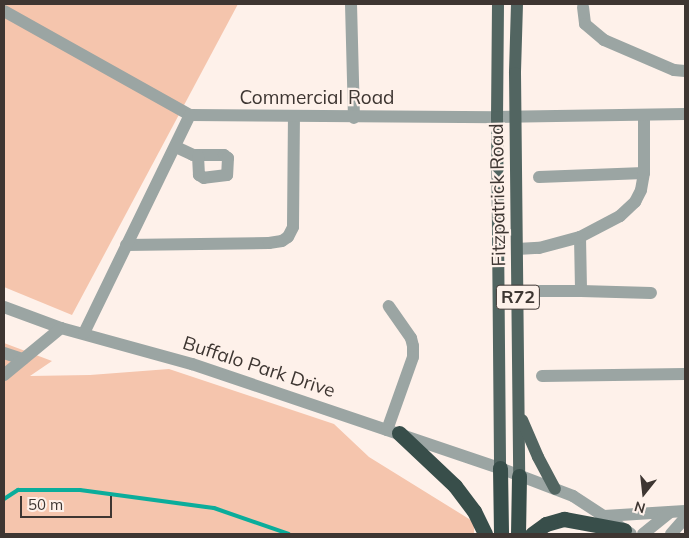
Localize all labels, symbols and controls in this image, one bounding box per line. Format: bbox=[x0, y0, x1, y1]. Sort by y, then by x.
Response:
street label: Commercial Road bbox=[239, 87, 395, 109]
street label: Fitzpatrick Road bbox=[485, 123, 511, 267]
road number: R72 bbox=[496, 282, 540, 312]
street label: Buffalo Park Drive bbox=[180, 332, 338, 402]
north arrow bbox=[619, 468, 669, 518]
scale bar bbox=[22, 486, 115, 518]
text: 50 m bbox=[28, 495, 63, 514]
text: N bbox=[632, 497, 647, 518]

